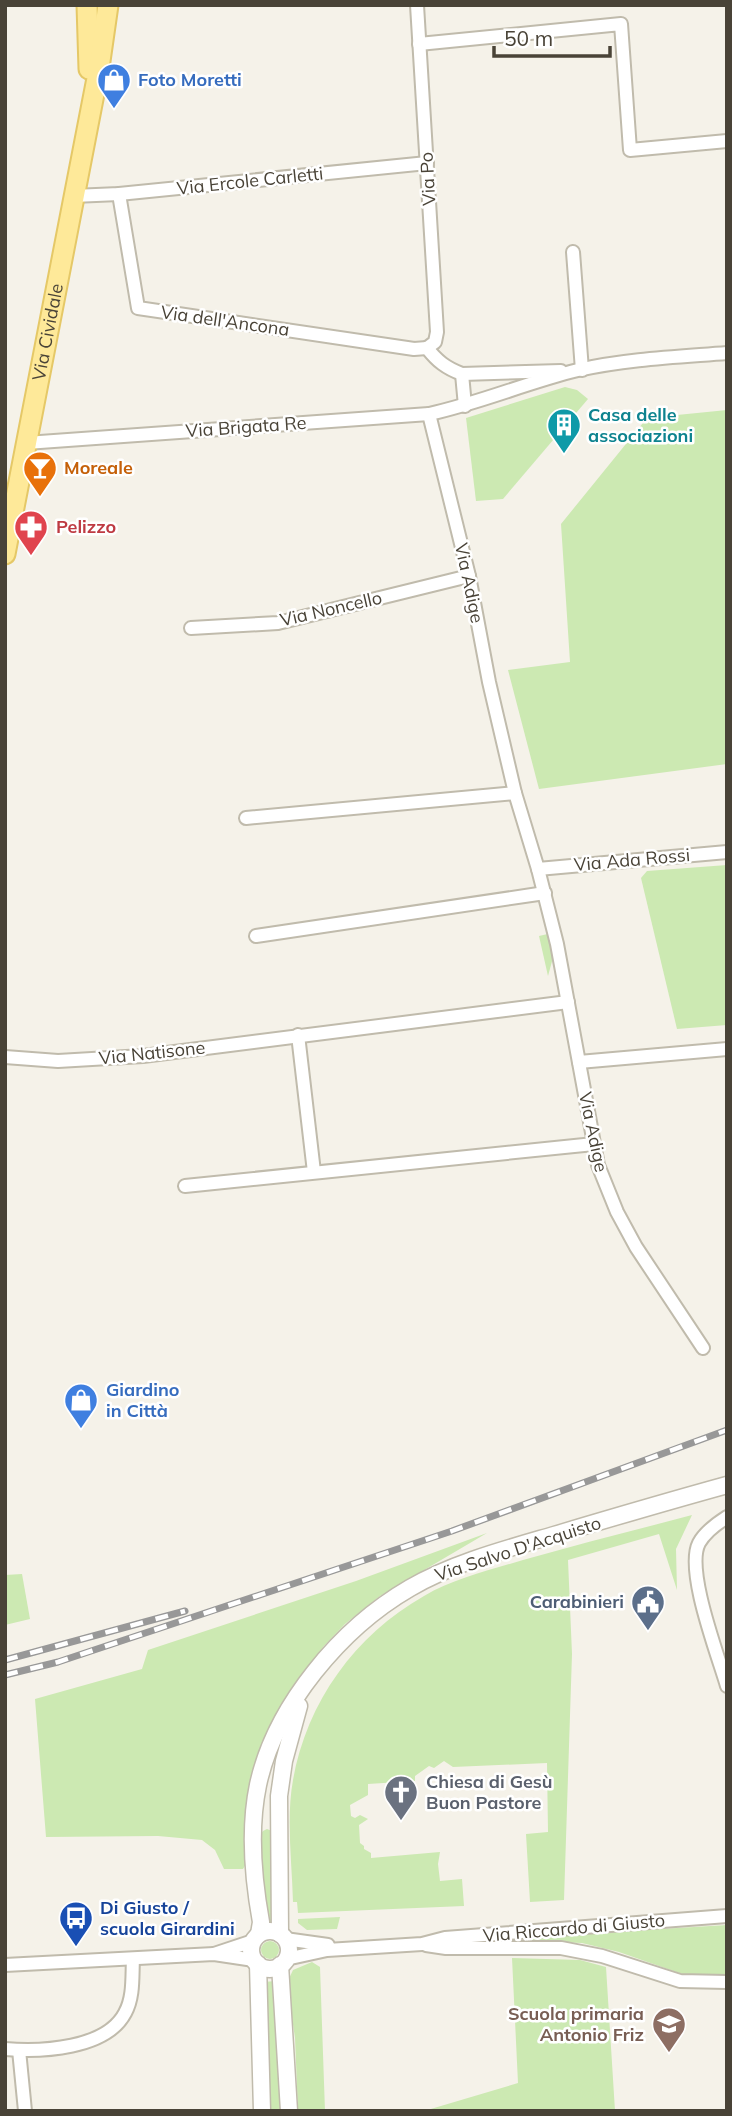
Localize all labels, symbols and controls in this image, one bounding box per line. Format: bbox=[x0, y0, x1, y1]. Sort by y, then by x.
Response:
scale bar bbox=[494, 14, 610, 58]
text: 50 m bbox=[504, 25, 553, 51]
shop icon: Foto Moretti bbox=[95, 61, 133, 110]
place label: Foto Moretti bbox=[138, 68, 242, 91]
street label: Via Po bbox=[415, 151, 440, 207]
street label: Via Ercole Carletti bbox=[176, 161, 324, 200]
street label: Via Cividale bbox=[27, 281, 68, 383]
street label: Via dell'Ancona bbox=[159, 300, 291, 341]
place label: Casa delle associazioni bbox=[588, 403, 693, 447]
building icon: Casa delle associazioni bbox=[545, 406, 583, 455]
street label: Via Brigata Re bbox=[185, 411, 307, 442]
bar icon: Moreale bbox=[21, 449, 59, 498]
place label: Moreale bbox=[64, 456, 133, 479]
pharmacy icon: Pelizzo bbox=[12, 508, 50, 557]
place label: Pelizzo bbox=[56, 515, 116, 538]
street label: Via Adige bbox=[450, 541, 489, 625]
street label: Via Noncello bbox=[278, 586, 384, 631]
street label: Via Ada Rossi bbox=[573, 843, 691, 876]
street label: Via Natisone bbox=[98, 1035, 206, 1070]
street label: Via Adige bbox=[574, 1090, 613, 1174]
place label: Giardino in Città bbox=[106, 1378, 179, 1422]
shop icon: Giardino in Città bbox=[62, 1381, 100, 1430]
street label: Via Salvo D'Acquisto bbox=[432, 1511, 604, 1586]
public building icon: Carabinieri bbox=[629, 1583, 667, 1632]
place label: Carabinieri bbox=[530, 1590, 624, 1613]
place label: Chiesa di Gesù Buon Pastore bbox=[426, 1770, 553, 1814]
church icon: Chiesa di Gesù Buon Pastore bbox=[382, 1773, 420, 1822]
place label: Di Giusto / scuola Girardini bbox=[100, 1896, 235, 1940]
bus stop icon: Di Giusto / scuola Girardini bbox=[57, 1899, 95, 1948]
street label: Via Riccardo di Giusto bbox=[482, 1908, 666, 1947]
place label: Scuola primaria Antonio Friz bbox=[508, 2002, 644, 2046]
school or university icon: Scuola primaria Antonio Friz bbox=[650, 2005, 688, 2054]

